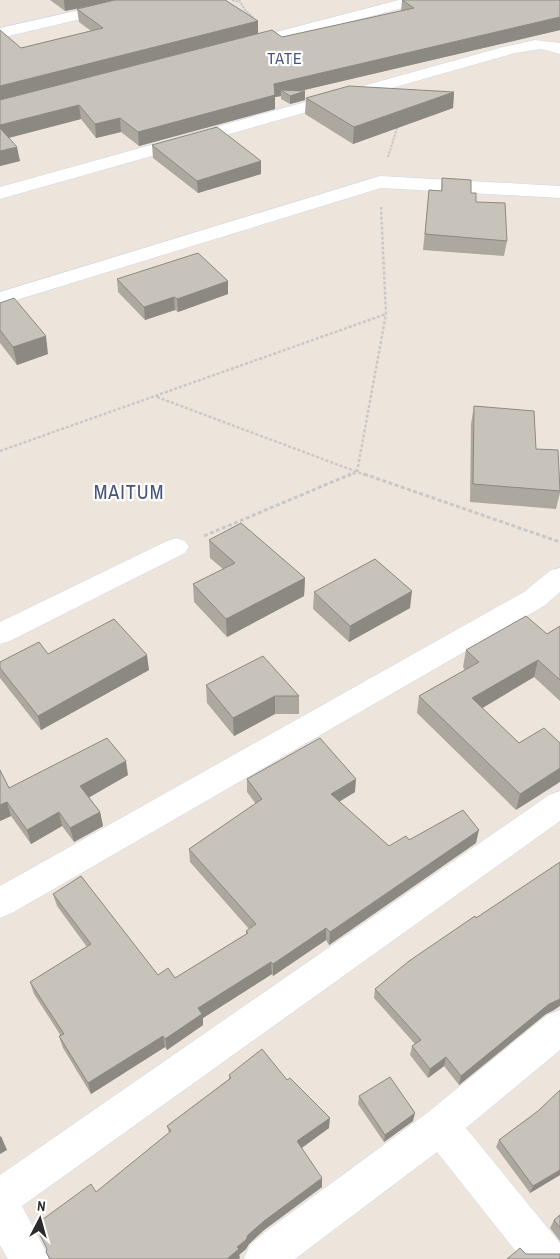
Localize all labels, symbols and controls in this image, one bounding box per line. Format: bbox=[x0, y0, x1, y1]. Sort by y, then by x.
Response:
district label: TATE bbox=[267, 47, 303, 69]
district label: MAITUM bbox=[94, 478, 164, 505]
north arrow bbox=[15, 1194, 65, 1244]
text: N bbox=[36, 1197, 46, 1215]

